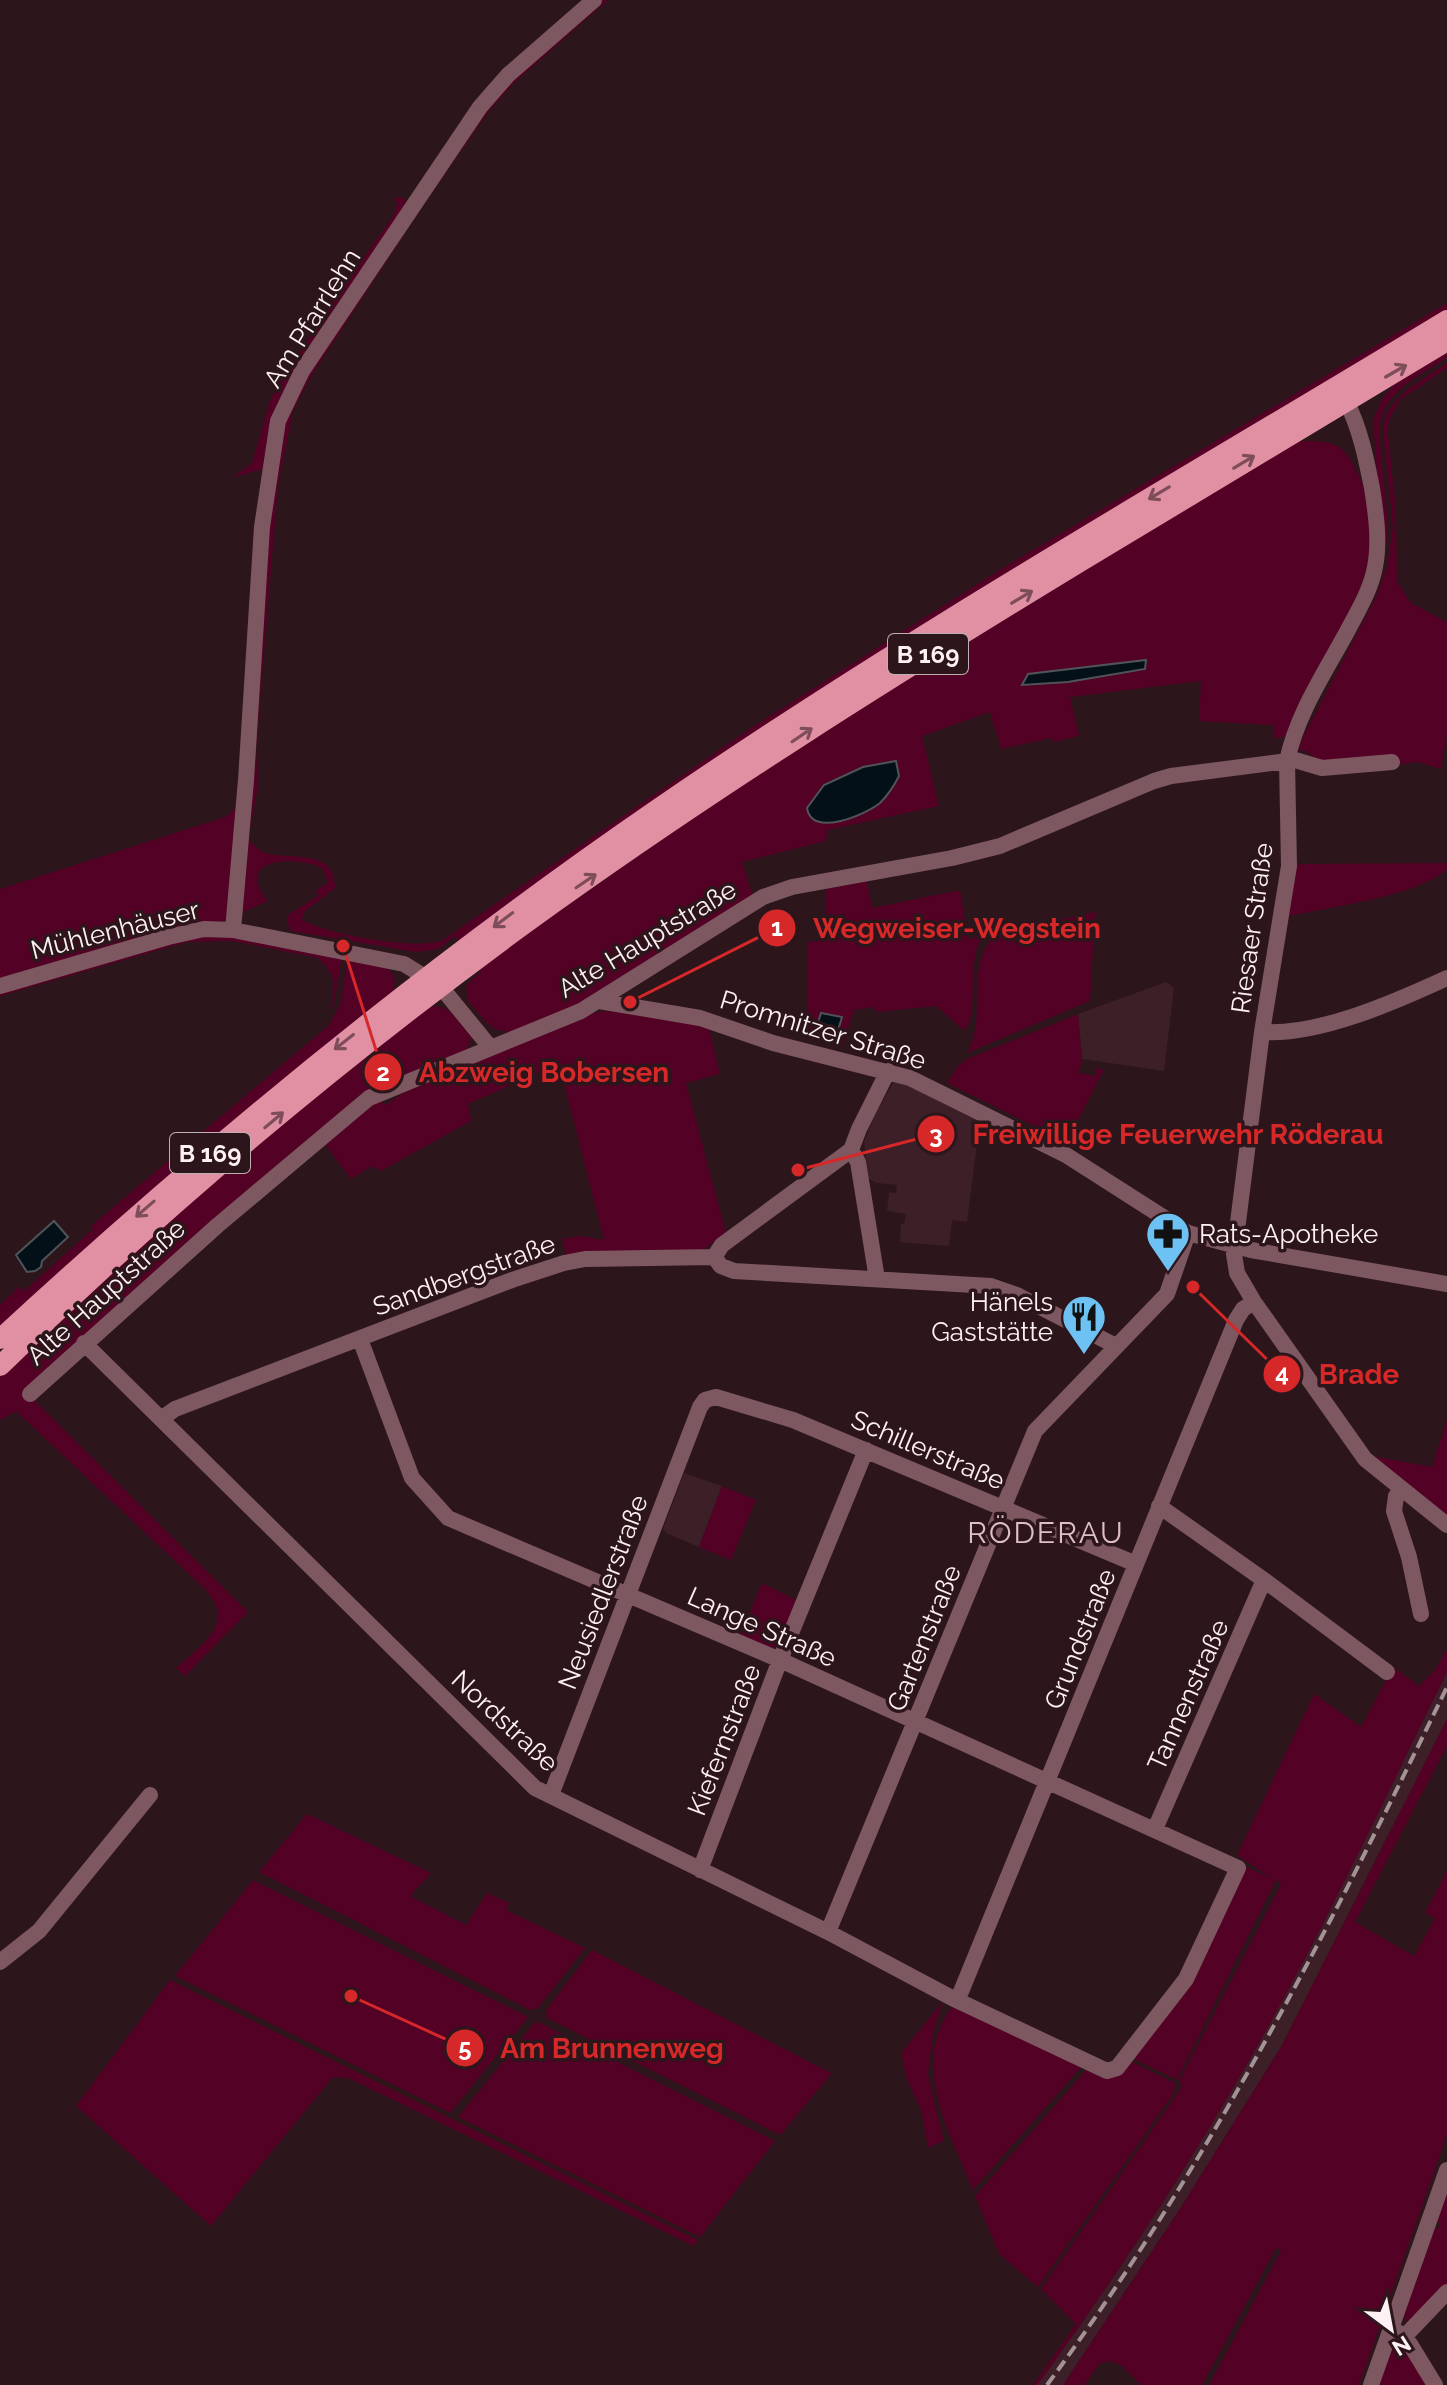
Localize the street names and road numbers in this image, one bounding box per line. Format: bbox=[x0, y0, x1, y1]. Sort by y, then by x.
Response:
street label: Am Pfarrlehn bbox=[257, 243, 367, 393]
road number: B 169 bbox=[888, 634, 968, 674]
street label: Riesaer Straße bbox=[1225, 841, 1279, 1015]
street label: Alte Hauptstraße bbox=[553, 874, 741, 1004]
street label: Mühlenhäuser bbox=[28, 895, 202, 965]
street label: Promnitzer Straße bbox=[716, 984, 930, 1076]
road number: B 169 bbox=[170, 1133, 250, 1173]
street label: Alte Hauptstraße bbox=[21, 1213, 191, 1371]
street label: Sandbergstraße bbox=[369, 1228, 559, 1322]
street label: Schillerstraße bbox=[847, 1404, 1009, 1496]
street label: Neusiedlerstraße bbox=[552, 1491, 654, 1693]
street label: Gartenstraße bbox=[881, 1561, 967, 1715]
street label: Grundstraße bbox=[1038, 1564, 1122, 1714]
street label: Lange Straße bbox=[683, 1581, 841, 1673]
street label: Tannenstraße bbox=[1141, 1615, 1235, 1775]
street label: Kiefernstraße bbox=[681, 1660, 767, 1820]
street label: Nordstraße bbox=[446, 1664, 564, 1778]

